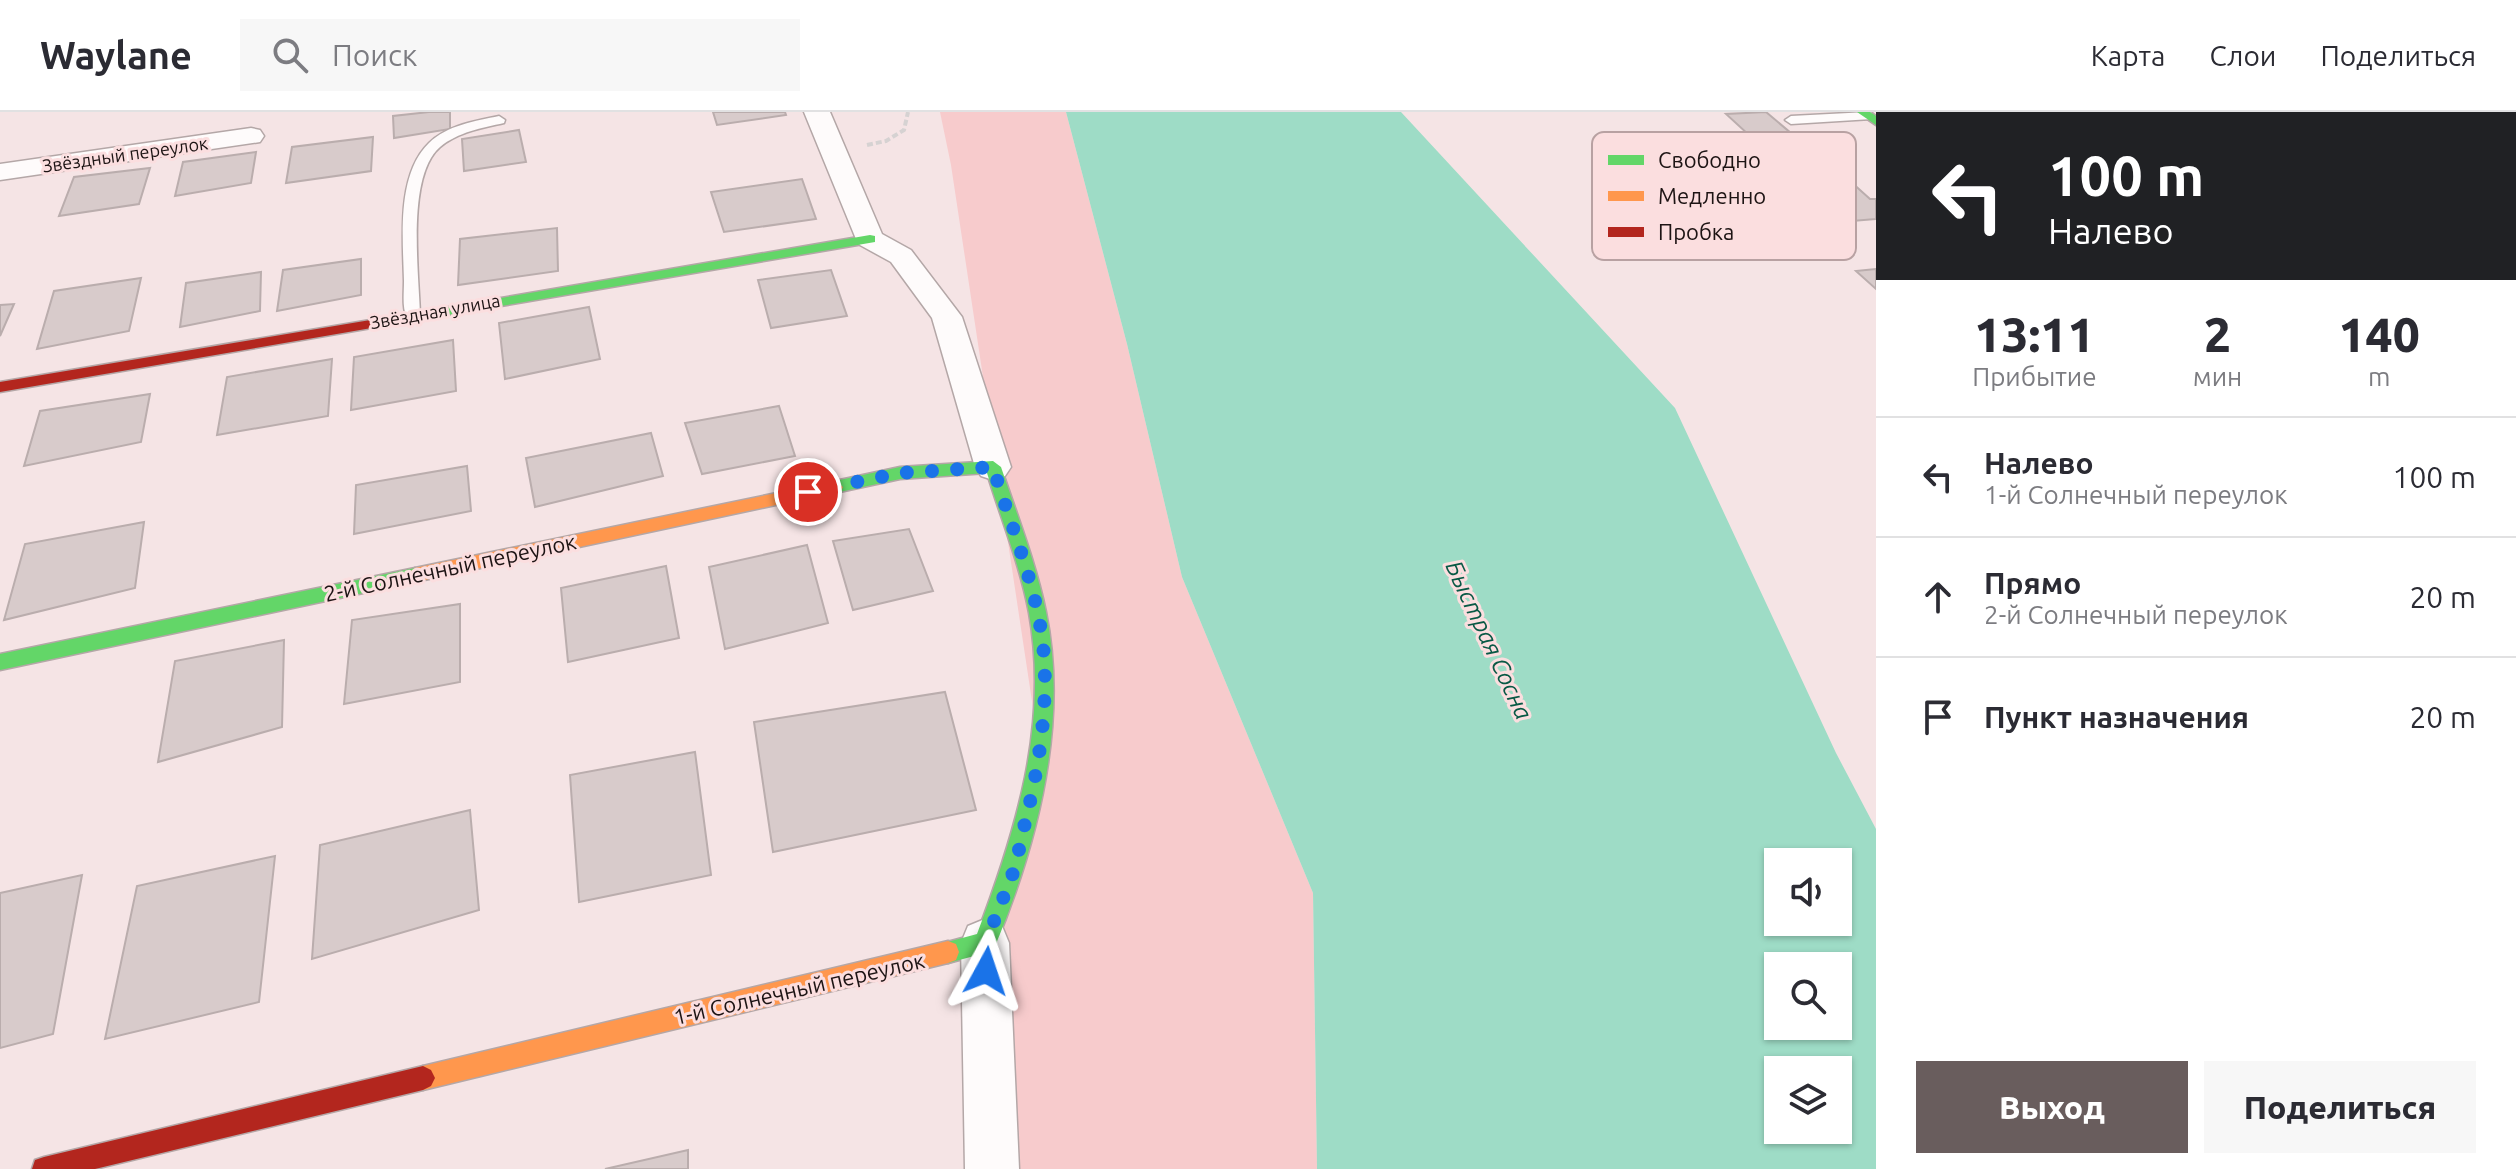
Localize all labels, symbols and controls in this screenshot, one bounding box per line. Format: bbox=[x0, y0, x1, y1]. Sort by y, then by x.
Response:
search box bbox=[240, 19, 800, 91]
icon: search bbox=[268, 33, 312, 77]
text: Waylane bbox=[40, 34, 192, 76]
text: Поиск bbox=[332, 38, 417, 72]
text: Карта bbox=[2091, 40, 2165, 71]
text: Слои bbox=[2209, 40, 2276, 71]
text: Поделиться bbox=[2320, 40, 2476, 71]
street label: Звёздный переулок bbox=[41, 132, 209, 176]
legend bbox=[1592, 132, 1856, 260]
icon: left bbox=[1916, 144, 2020, 248]
text: 100 m bbox=[2048, 144, 2204, 207]
text: Свободно bbox=[1658, 147, 1761, 172]
text: Медленно bbox=[1658, 183, 1766, 208]
text: Налево bbox=[2048, 210, 2173, 251]
text: Пробка bbox=[1658, 219, 1734, 244]
street label: Звёздная улица bbox=[368, 290, 502, 332]
text: 13:11 bbox=[1974, 307, 2094, 361]
text: 2 bbox=[2204, 307, 2231, 361]
text: 140 bbox=[2339, 307, 2420, 361]
text: Прибытие bbox=[1972, 362, 2097, 391]
text: мин bbox=[2193, 362, 2242, 391]
text: m bbox=[2368, 362, 2390, 391]
text: Налево bbox=[1984, 446, 2094, 480]
icon: left bbox=[1916, 455, 1960, 499]
pin bbox=[774, 458, 842, 526]
text: 100 m bbox=[2392, 460, 2476, 494]
icon: arrive bbox=[786, 470, 830, 514]
text: 1-й Солнечный переулок bbox=[1984, 480, 2288, 509]
street label: 2-й Солнечный переулок bbox=[322, 528, 578, 606]
water label: Быстрая Сосна bbox=[1440, 556, 1538, 724]
text: Прямо bbox=[1984, 566, 2081, 600]
icon: ahead bbox=[1916, 575, 1960, 619]
text: 20 m bbox=[2409, 580, 2476, 614]
text: 2-й Солнечный переулок bbox=[1984, 600, 2288, 629]
icon: arrive bbox=[1916, 695, 1960, 739]
text: Пункт назначения bbox=[1984, 700, 2249, 734]
text: 20 m bbox=[2409, 700, 2476, 734]
map controls bbox=[1764, 848, 1852, 1144]
button: sound bbox=[1764, 848, 1852, 936]
position arrow bbox=[944, 929, 1028, 1013]
street label: 1-й Солнечный переулок bbox=[671, 947, 927, 1029]
button: search bbox=[1764, 952, 1852, 1040]
button: layers bbox=[1764, 1056, 1852, 1144]
button: Выход bbox=[1916, 1061, 2188, 1153]
button: Поделиться bbox=[2204, 1061, 2476, 1153]

